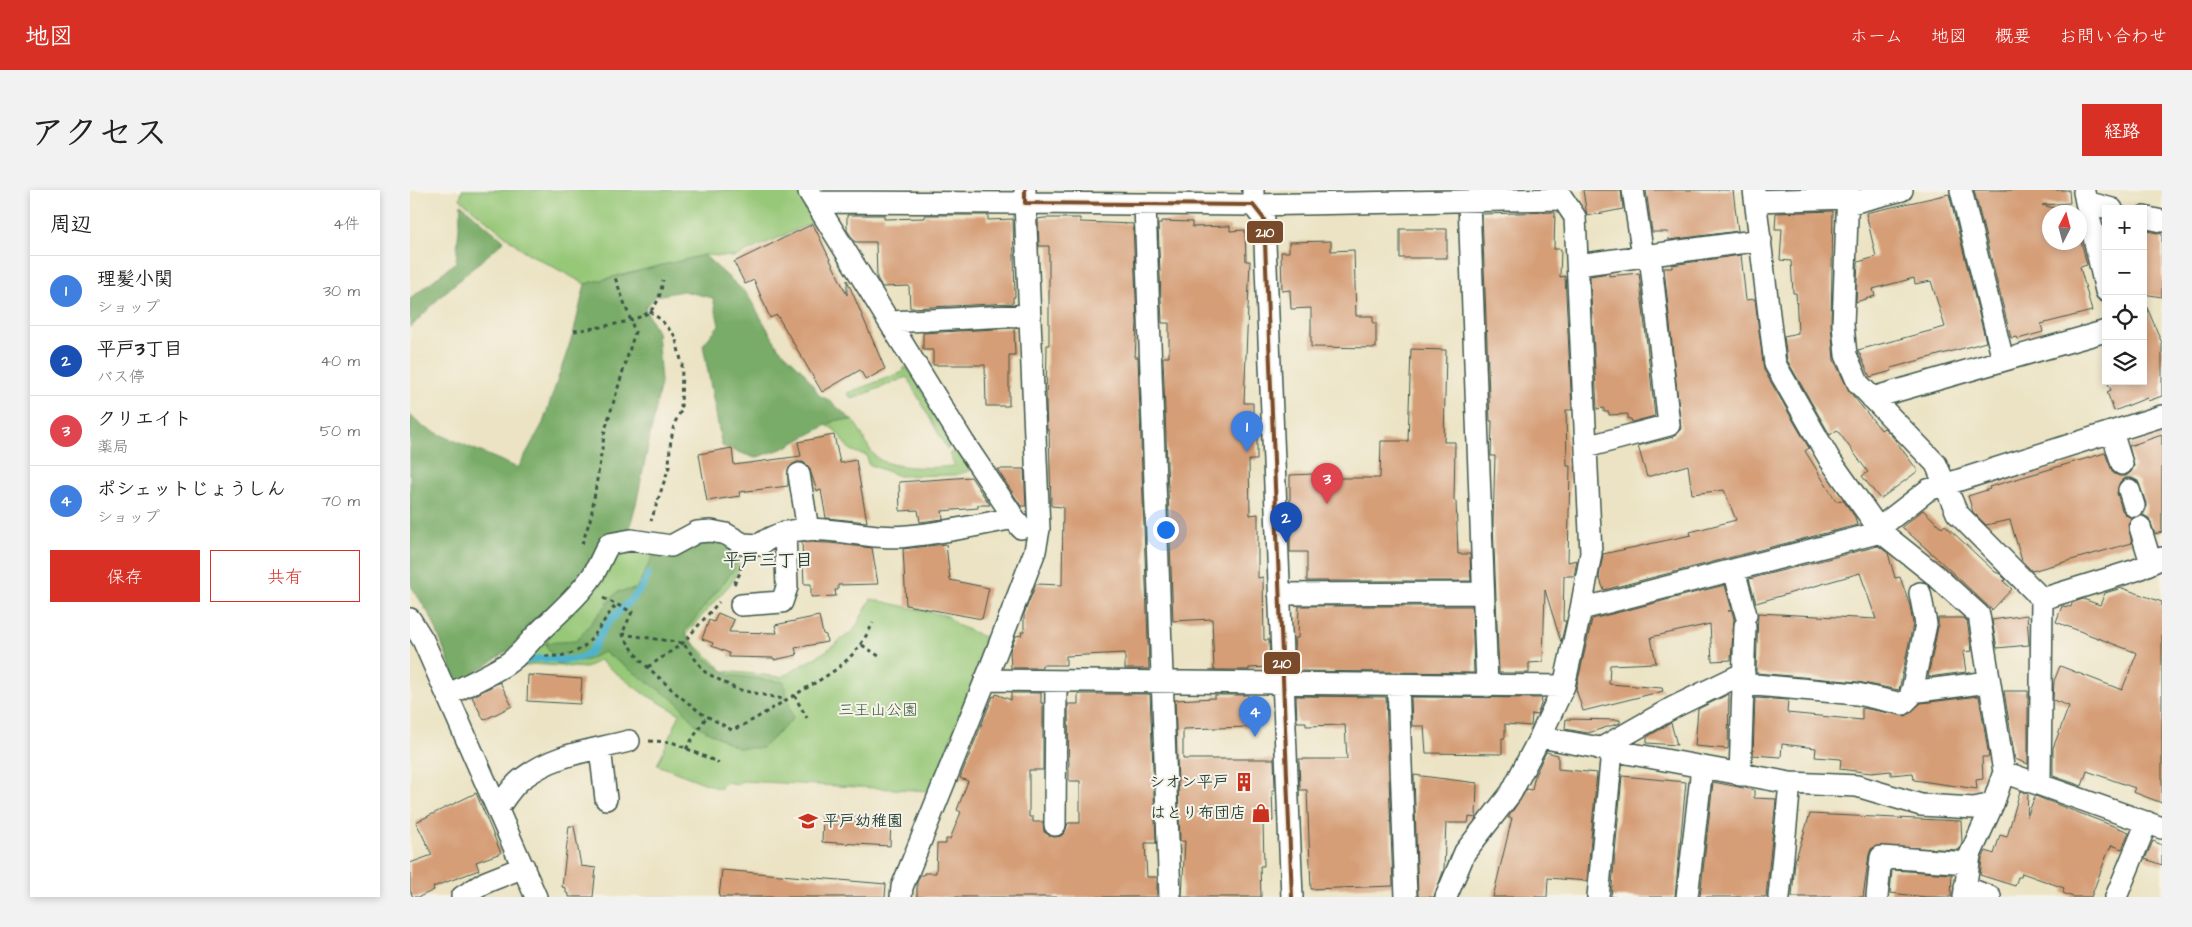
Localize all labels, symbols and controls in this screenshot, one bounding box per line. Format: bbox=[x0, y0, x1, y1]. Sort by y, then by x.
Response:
text: 地図 bbox=[25, 20, 73, 54]
text: ホーム bbox=[1850, 24, 1903, 49]
text: 地図 bbox=[1931, 24, 1967, 49]
text: 概要 bbox=[1995, 24, 2031, 49]
text: お問い合わせ bbox=[2059, 24, 2167, 49]
button: 経路 bbox=[2082, 104, 2162, 156]
text: アクセス bbox=[30, 109, 168, 158]
north arrow bbox=[2042, 205, 2087, 250]
map controls bbox=[2102, 205, 2147, 385]
button: + bbox=[2102, 205, 2147, 250]
text: 周辺 bbox=[50, 210, 92, 239]
text: 4件 bbox=[333, 213, 360, 235]
line badge: 210 bbox=[1246, 220, 1284, 244]
text: 210 bbox=[1255, 223, 1274, 243]
button: − bbox=[2102, 250, 2147, 295]
text: 理髪小関 bbox=[97, 266, 173, 293]
text: 1 bbox=[65, 280, 67, 302]
text: 30 m bbox=[323, 280, 360, 302]
button: locate bbox=[2102, 295, 2147, 340]
text: ショップ bbox=[97, 296, 160, 318]
text: 平戸3丁目 bbox=[97, 336, 183, 363]
button: layers bbox=[2102, 340, 2147, 385]
text: 2 bbox=[61, 350, 71, 372]
text: 40 m bbox=[320, 350, 360, 372]
text: バス停 bbox=[97, 366, 145, 388]
text: クリエイト bbox=[97, 406, 192, 433]
pin: 1 bbox=[1231, 411, 1263, 452]
text: 3 bbox=[62, 420, 70, 442]
text: 50 m bbox=[320, 420, 360, 442]
text: 薬局 bbox=[97, 436, 129, 458]
pin: 3 bbox=[1311, 463, 1343, 504]
text: ポシェットじょうしん bbox=[97, 476, 285, 503]
text: 4 bbox=[61, 490, 71, 512]
text: 70 m bbox=[321, 490, 360, 512]
pin: 2 bbox=[1270, 502, 1302, 543]
text: ショップ bbox=[97, 506, 160, 528]
your location bbox=[1153, 517, 1179, 543]
district label: 平戸三丁目 bbox=[723, 548, 813, 573]
button: 保存 bbox=[50, 550, 200, 602]
button: 共有 bbox=[210, 550, 360, 602]
line badge: 210 bbox=[1263, 651, 1301, 675]
text: 210 bbox=[1272, 654, 1291, 674]
pin: 4 bbox=[1239, 696, 1271, 737]
park label: 三王山公園 bbox=[838, 699, 918, 721]
place label: シオン平戸 bbox=[1149, 771, 1229, 793]
building icon: シオン平戸 bbox=[1233, 771, 1255, 793]
place label: はとり布団店 bbox=[1150, 802, 1246, 824]
shop icon: はとり布団店 bbox=[1250, 802, 1272, 824]
school or university icon: 平戸幼稚園 bbox=[797, 810, 819, 832]
place label: 平戸幼稚園 bbox=[823, 810, 903, 832]

